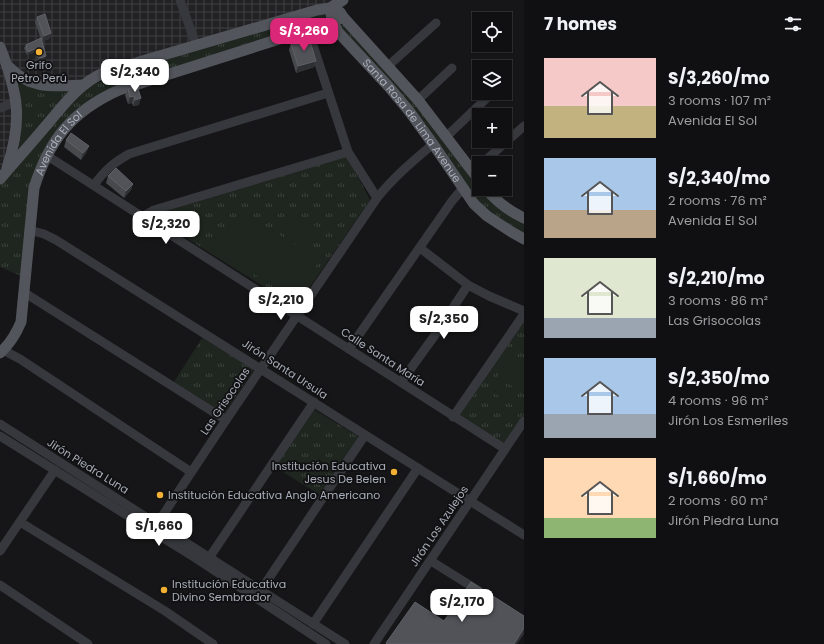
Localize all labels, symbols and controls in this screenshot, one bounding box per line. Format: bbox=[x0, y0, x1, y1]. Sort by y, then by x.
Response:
map controls bbox=[472, 12, 512, 196]
button: locate bbox=[472, 12, 512, 52]
text: 7 homes bbox=[544, 12, 617, 36]
icon: filters bbox=[782, 13, 804, 35]
pin: S/3,260 bbox=[267, 18, 341, 52]
text: S/3,260 bbox=[279, 21, 329, 40]
marker: Grifo Petro Perú bbox=[34, 47, 44, 57]
street label: Santa Rosa de Lima Avenue bbox=[359, 55, 465, 186]
place label: Grifo Petro Perú bbox=[11, 57, 67, 86]
pin: S/2,340 bbox=[98, 59, 172, 93]
button: layers bbox=[472, 60, 512, 100]
text: S/2,340 bbox=[110, 62, 160, 81]
text: S/3,260/mo bbox=[668, 66, 769, 90]
icon: home bbox=[576, 74, 624, 122]
text: 3 rooms · 107 m² bbox=[668, 91, 771, 110]
street label: Avenida El Sol bbox=[31, 107, 86, 178]
button: + bbox=[472, 108, 512, 148]
text: Avenida El Sol bbox=[668, 111, 757, 130]
button: − bbox=[472, 156, 512, 196]
text: S/2,340/mo bbox=[668, 166, 770, 190]
icon: home bbox=[576, 174, 624, 222]
text: 2 rooms · 76 m² bbox=[668, 191, 767, 210]
pin: S/2,320 bbox=[129, 211, 203, 245]
text: Avenida El Sol bbox=[668, 211, 757, 230]
text: S/2,320 bbox=[142, 214, 190, 233]
text: S/2,210/mo bbox=[668, 266, 764, 290]
icon: home bbox=[576, 274, 624, 322]
pin: S/2,210 bbox=[244, 287, 318, 321]
text: S/2,210 bbox=[258, 290, 304, 309]
text: 3 rooms · 86 m² bbox=[668, 291, 768, 310]
pin: S/2,350 bbox=[407, 306, 481, 340]
text: S/2,350 bbox=[419, 309, 469, 328]
text: Las Grisocolas bbox=[668, 311, 761, 330]
street label: Calle Santa María bbox=[338, 324, 428, 390]
street label: Jirón Santa Ursula bbox=[239, 335, 331, 403]
street label: Las Grisocolas bbox=[196, 364, 254, 438]
text: S/2,350/mo bbox=[668, 366, 770, 390]
icon: home bbox=[576, 374, 624, 422]
text: 4 rooms · 96 m² bbox=[668, 391, 769, 410]
text: Jirón Los Esmeriles bbox=[668, 411, 788, 430]
street label: Jirón Piedra Luna bbox=[44, 434, 132, 498]
place label: Institución Educativa Jesus De Belen bbox=[272, 458, 386, 487]
text: S/1,660/mo bbox=[668, 466, 767, 490]
marker: Institución Educativa Jesus De Belen bbox=[389, 467, 399, 477]
icon: home bbox=[576, 474, 624, 522]
street label: Jirón Los Azulejos bbox=[406, 482, 472, 570]
place label: Institución Educativa Anglo Americano bbox=[168, 487, 380, 503]
marker: Institución Educativa Anglo Americano bbox=[155, 490, 165, 500]
text: 2 rooms · 60 m² bbox=[668, 491, 768, 510]
text: Jirón Piedra Luna bbox=[668, 511, 779, 530]
pin: S/1,660 bbox=[122, 513, 196, 547]
text: S/1,660 bbox=[135, 516, 183, 535]
place label: Institución Educativa Divino Sembrador bbox=[172, 576, 286, 605]
marker: Institución Educativa Divino Sembrador bbox=[159, 585, 169, 595]
pin: S/2,170 bbox=[425, 589, 499, 623]
text: S/2,170 bbox=[439, 592, 485, 611]

